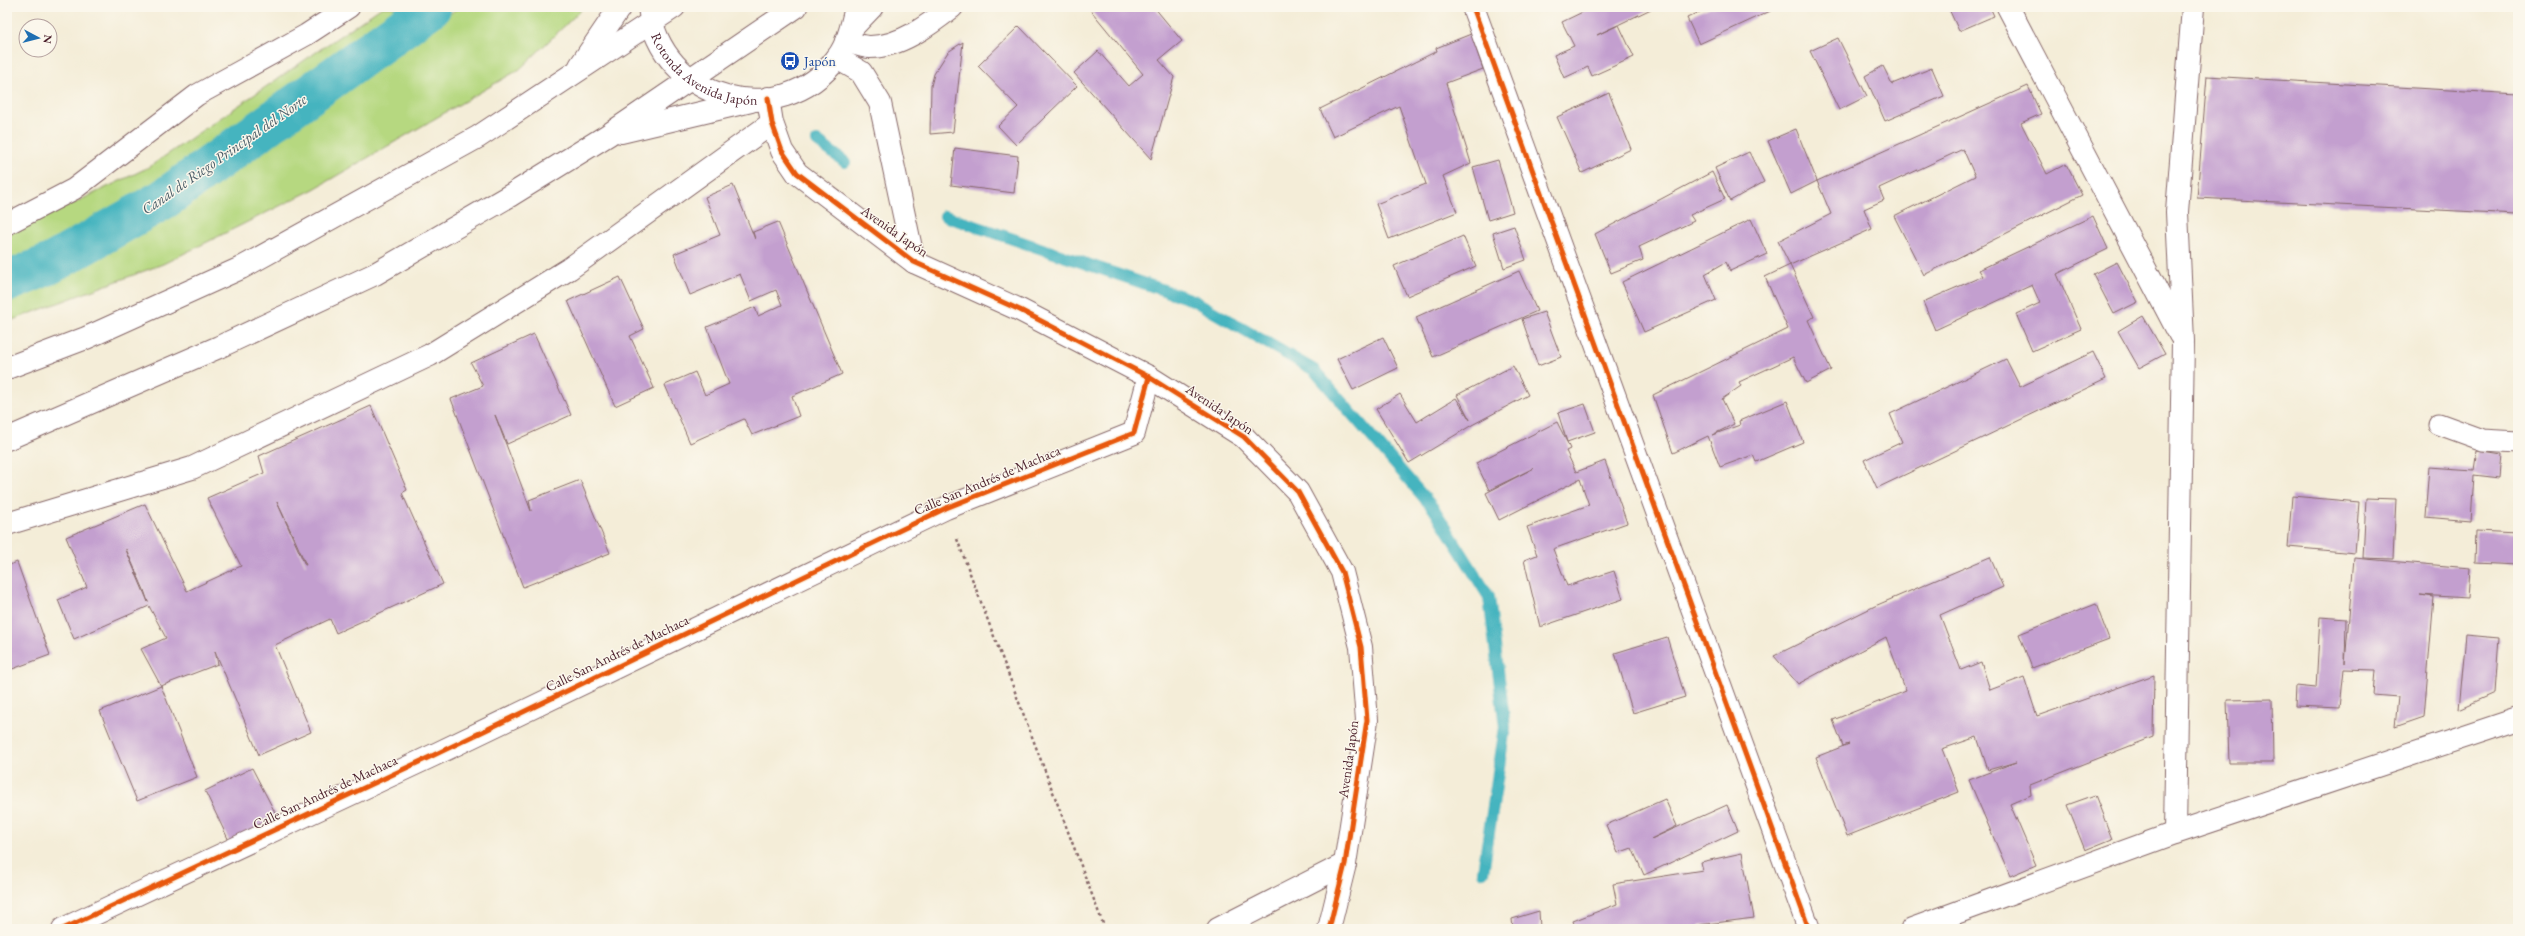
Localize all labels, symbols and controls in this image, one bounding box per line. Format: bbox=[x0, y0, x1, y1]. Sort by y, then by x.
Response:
north arrow bbox=[18, 18, 58, 58]
street label: Rotonda Avenida Japón bbox=[647, 30, 758, 109]
text: N bbox=[40, 34, 55, 45]
bus stop icon: Japón bbox=[779, 50, 801, 72]
place label: Japón bbox=[803, 52, 837, 70]
water label: Canal de Riego Principal del Norte bbox=[138, 89, 311, 218]
street label: Avenida Japón bbox=[857, 201, 933, 261]
street label: Avenida Japón bbox=[1182, 379, 1258, 439]
street label: Calle San Andrés de Machaca bbox=[911, 441, 1063, 519]
street label: Calle San Andrés de Machaca bbox=[542, 610, 692, 696]
street label: Avenida Japón bbox=[1334, 718, 1362, 800]
street label: Calle San Andrés de Machaca bbox=[250, 750, 400, 833]

